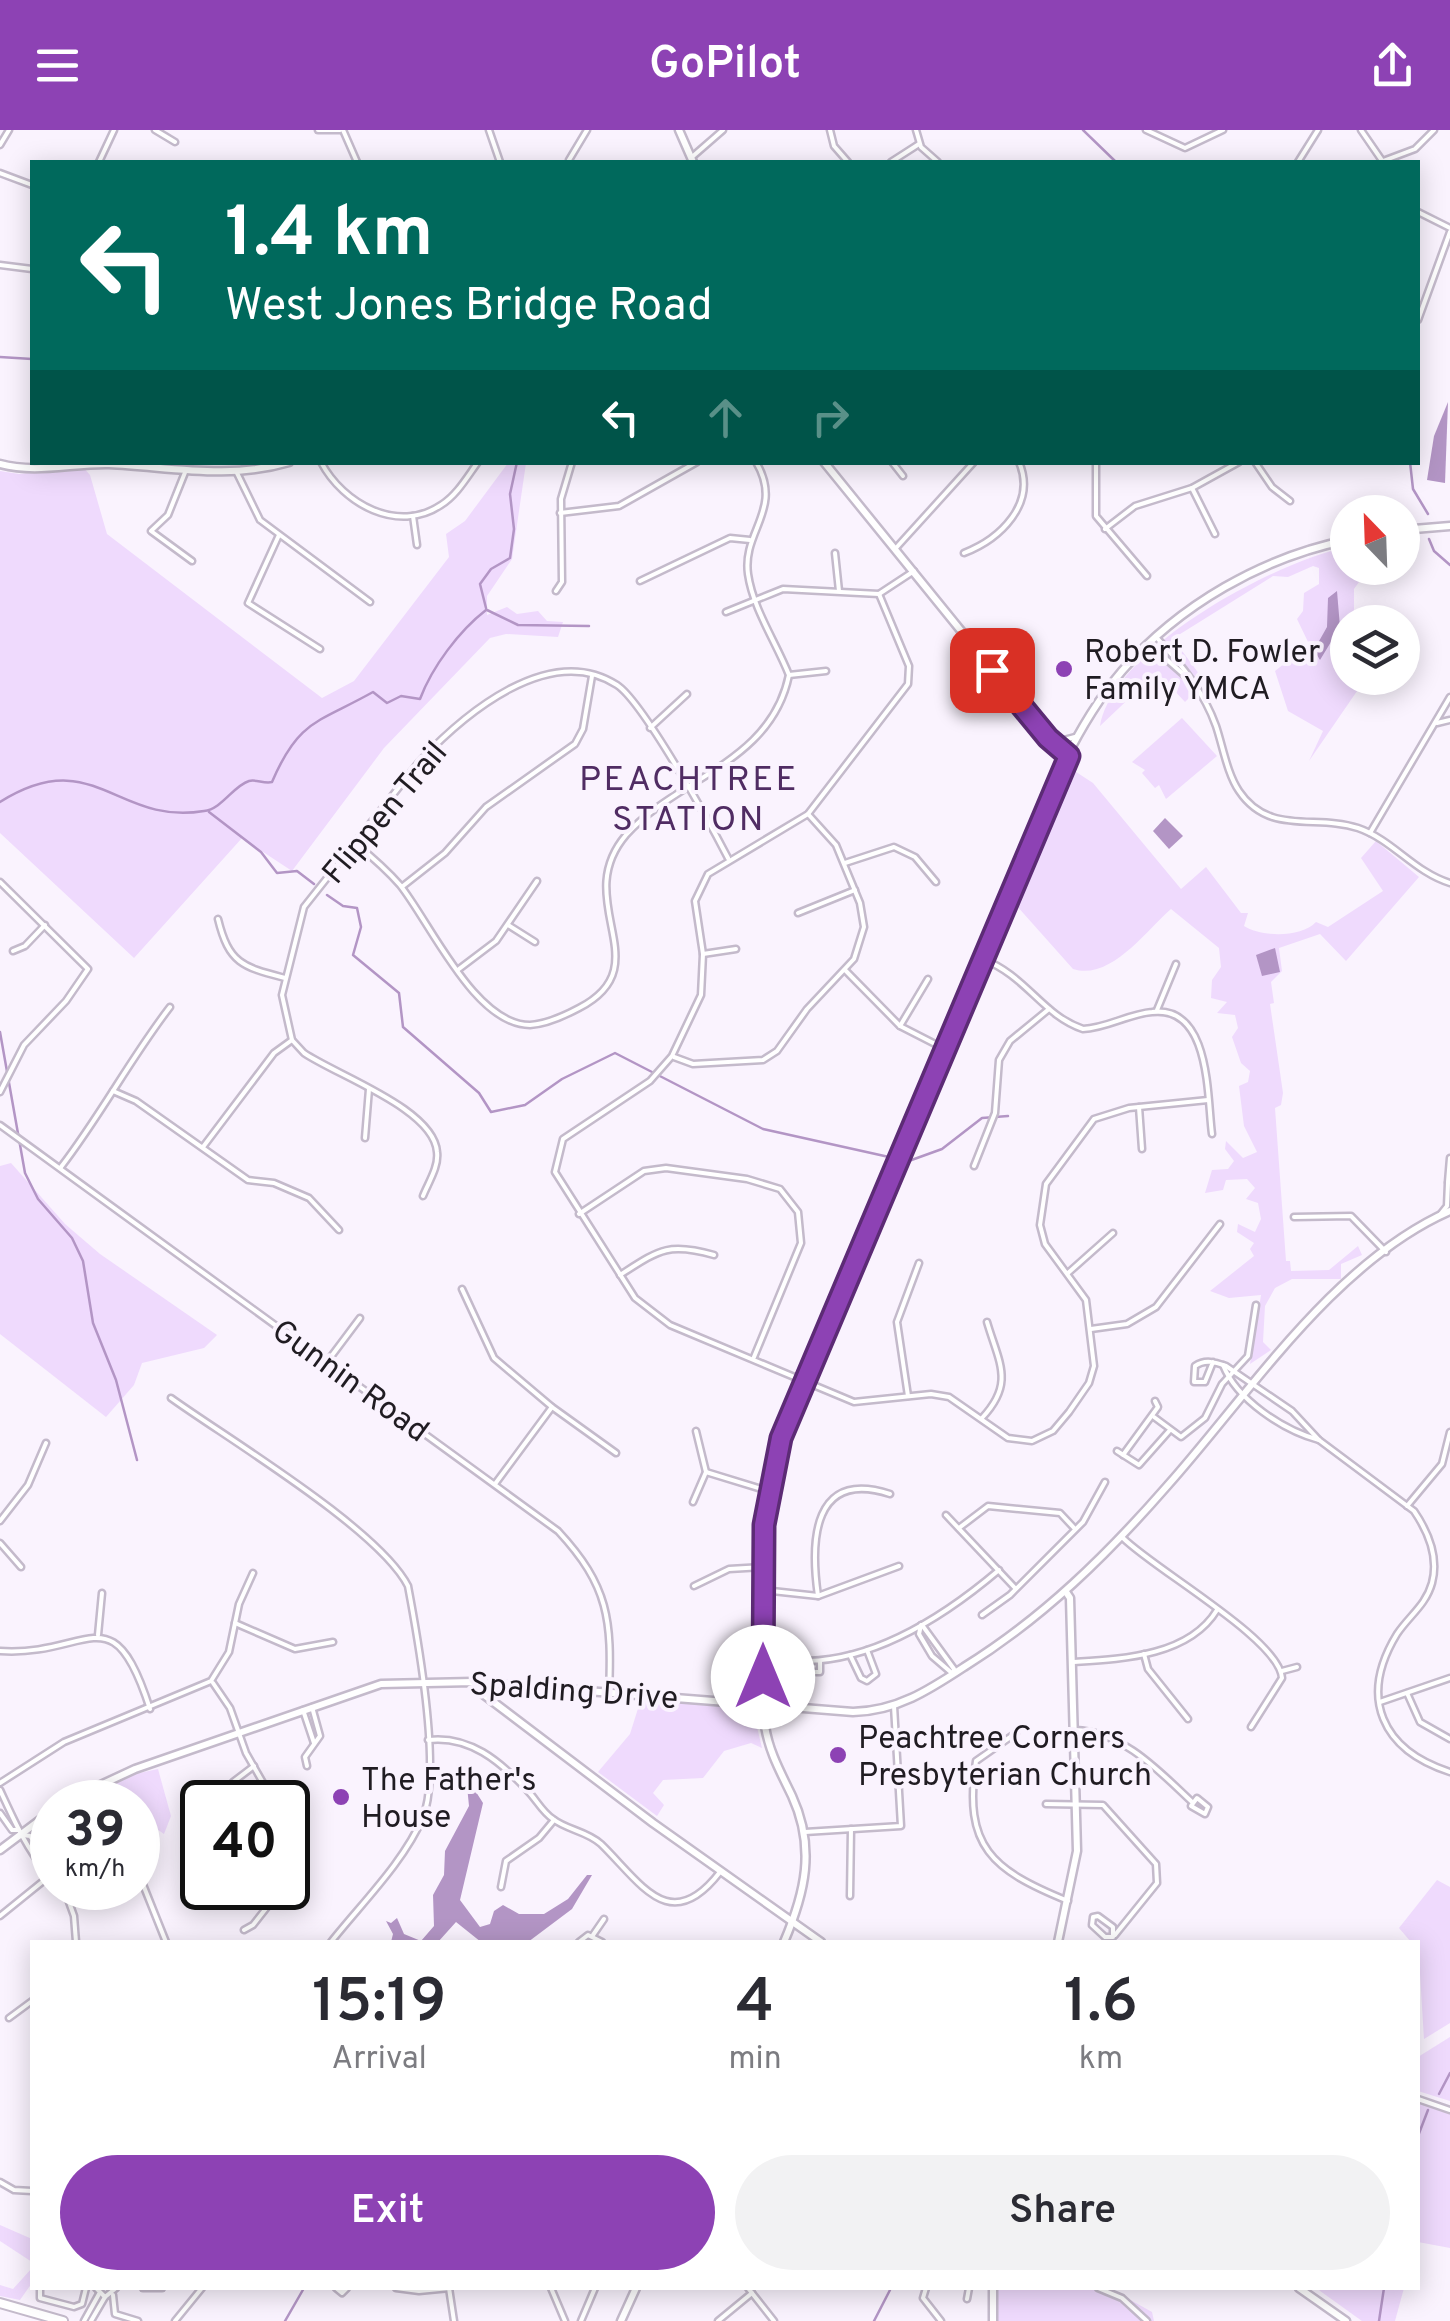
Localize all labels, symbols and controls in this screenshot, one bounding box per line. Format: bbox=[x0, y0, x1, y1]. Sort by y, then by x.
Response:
text: GoPilot bbox=[649, 37, 801, 94]
icon: menu bbox=[30, 38, 85, 93]
icon: share bbox=[1365, 38, 1420, 93]
text: 1.4 km bbox=[225, 192, 433, 281]
icon: left bbox=[60, 200, 190, 330]
text: West Jones Bridge Road bbox=[225, 279, 712, 336]
icon: left bbox=[593, 390, 648, 445]
icon: ahead bbox=[698, 390, 753, 445]
icon: right bbox=[803, 390, 858, 445]
north arrow bbox=[1330, 495, 1420, 585]
map controls bbox=[1330, 495, 1420, 695]
button: layers bbox=[1330, 605, 1420, 695]
pin bbox=[950, 628, 1035, 713]
place label: Robert D. Fowler Family YMCA bbox=[1084, 634, 1320, 711]
icon: arrive bbox=[965, 643, 1020, 698]
marker: Robert D. Fowler Family YMCA bbox=[1053, 658, 1075, 680]
street label: Flippen Trail bbox=[315, 734, 457, 893]
district label: PEACHTREE STATION bbox=[579, 759, 799, 843]
street label: Gunnin Road bbox=[263, 1312, 436, 1453]
position arrow bbox=[711, 1625, 815, 1729]
street label: Spalding Drive bbox=[468, 1666, 679, 1720]
place label: Peachtree Corners Presbyterian Church bbox=[858, 1720, 1152, 1797]
marker: Peachtree Corners Presbyterian Church bbox=[827, 1744, 849, 1766]
place label: The Father's House bbox=[361, 1762, 536, 1839]
speed limit sign: 40 bbox=[180, 1780, 310, 1910]
marker: The Father's House bbox=[330, 1786, 352, 1808]
text: 39 bbox=[65, 1801, 125, 1864]
text: km/h bbox=[65, 1854, 125, 1886]
text: 15:19 bbox=[312, 1967, 446, 2043]
text: 4 bbox=[736, 1967, 774, 2043]
text: 1.6 bbox=[1064, 1967, 1138, 2043]
text: Arrival bbox=[332, 2040, 427, 2080]
text: min bbox=[728, 2040, 782, 2080]
text: km bbox=[1079, 2040, 1123, 2080]
button: Exit bbox=[60, 2155, 715, 2270]
button: Share bbox=[735, 2155, 1390, 2270]

